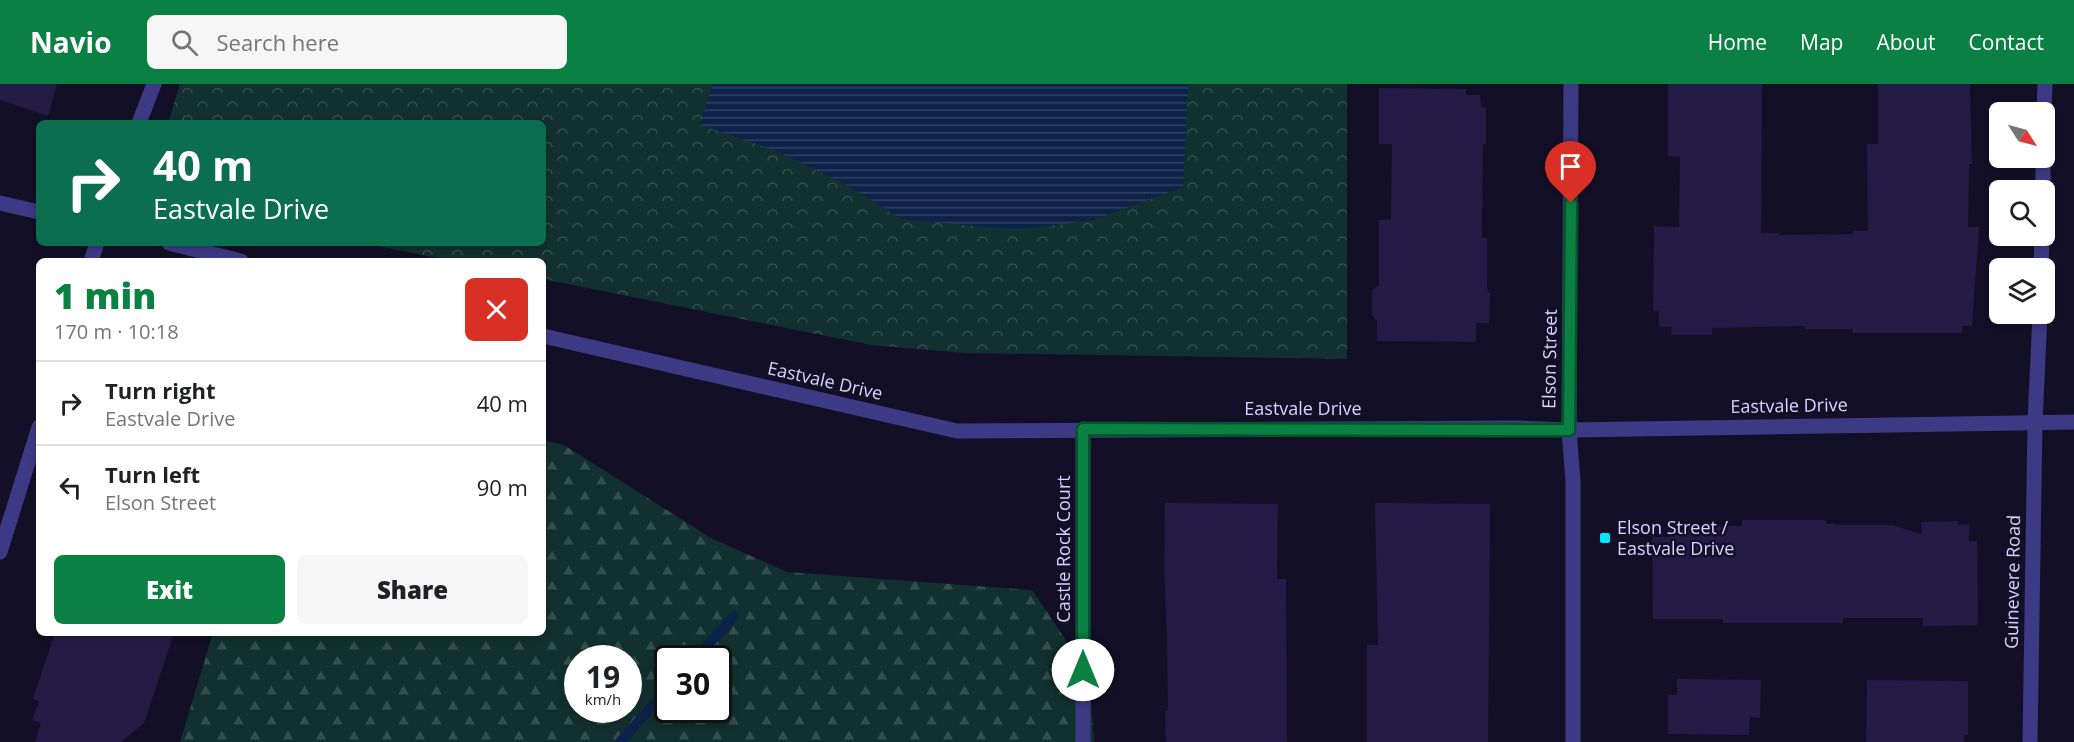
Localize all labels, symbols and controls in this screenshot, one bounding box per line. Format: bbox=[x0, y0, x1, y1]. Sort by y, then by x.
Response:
search box bbox=[147, 15, 567, 69]
text: Navio bbox=[30, 23, 111, 61]
icon: search bbox=[168, 26, 201, 59]
text: Search here bbox=[216, 27, 339, 57]
text: Home bbox=[1708, 28, 1767, 56]
text: Map bbox=[1800, 28, 1843, 56]
text: About bbox=[1876, 28, 1936, 56]
text: Contact bbox=[1969, 28, 2044, 56]
north arrow bbox=[1989, 102, 2055, 168]
map controls bbox=[1989, 102, 2055, 324]
text: 40 m bbox=[153, 136, 253, 193]
pin bbox=[1545, 141, 1596, 203]
icon: right bbox=[54, 144, 132, 222]
icon: arrive bbox=[1554, 150, 1587, 183]
button: search bbox=[1989, 180, 2055, 246]
text: Eastvale Drive bbox=[153, 190, 329, 227]
button: layers bbox=[1989, 258, 2055, 324]
text: 1 min bbox=[54, 271, 156, 320]
button: close bbox=[465, 278, 528, 341]
street label: Elson Street bbox=[1536, 309, 1562, 409]
text: 170 m · 10:18 bbox=[54, 318, 179, 345]
street label: Eastvale Drive bbox=[765, 355, 885, 405]
text: Turn right bbox=[105, 375, 216, 405]
icon: right bbox=[54, 387, 87, 420]
text: 40 m bbox=[477, 388, 528, 418]
street label: Eastvale Drive bbox=[1730, 392, 1848, 418]
street label: Eastvale Drive bbox=[1244, 396, 1362, 420]
text: Eastvale Drive bbox=[105, 405, 235, 432]
text: Turn left bbox=[105, 459, 200, 489]
icon: left bbox=[54, 471, 87, 504]
text: 90 m bbox=[477, 472, 528, 502]
street label: Castle Rock Court bbox=[1051, 475, 1075, 623]
text: Elson Street bbox=[105, 489, 216, 516]
place label: Elson Street / Eastvale Drive bbox=[1617, 515, 1734, 560]
street label: Guinevere Road bbox=[1999, 515, 2025, 649]
marker: Elson Street / Eastvale Drive bbox=[1598, 531, 1612, 545]
button: Exit bbox=[54, 555, 285, 624]
button: Share bbox=[297, 555, 528, 624]
position arrow bbox=[1051, 638, 1115, 702]
speed limit sign: 30 bbox=[654, 645, 732, 723]
text: 19 bbox=[586, 656, 620, 697]
text: km/h bbox=[585, 689, 621, 709]

